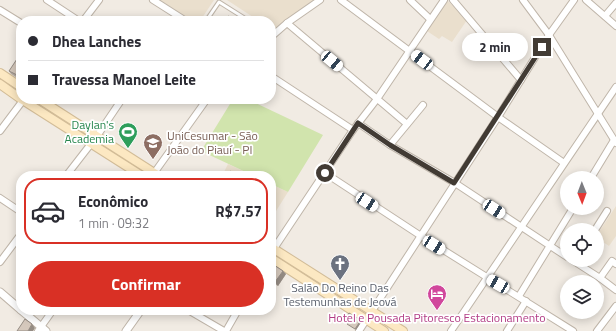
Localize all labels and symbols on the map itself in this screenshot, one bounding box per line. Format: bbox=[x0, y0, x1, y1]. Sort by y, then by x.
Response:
callout: 2 min bbox=[462, 33, 528, 61]
route end bbox=[533, 38, 551, 56]
car bbox=[409, 48, 435, 72]
car bbox=[319, 49, 345, 73]
place label: Daylan's Academia bbox=[65, 115, 114, 148]
sports icon: Daylan's Academia bbox=[117, 121, 139, 149]
place label: UniCesumar - São João do Piauí - PI bbox=[167, 126, 258, 159]
school or university icon: UniCesumar - São João do Piauí - PI bbox=[142, 132, 164, 160]
route start bbox=[316, 164, 334, 182]
north arrow bbox=[560, 171, 604, 215]
car bbox=[354, 190, 380, 214]
car bbox=[481, 197, 507, 221]
car bbox=[421, 234, 447, 256]
church icon: Salão Do Reino Das Testemunhas de Jeová bbox=[329, 253, 351, 281]
car bbox=[485, 273, 511, 295]
place label: Salão Do Reino Das Testemunhas de Jeová bbox=[283, 278, 397, 311]
hotel icon: Hotel e Pousada Pitoresco Estacionamento bbox=[426, 283, 448, 311]
place label: Hotel e Pousada Pitoresco Estacionamento bbox=[328, 308, 546, 327]

